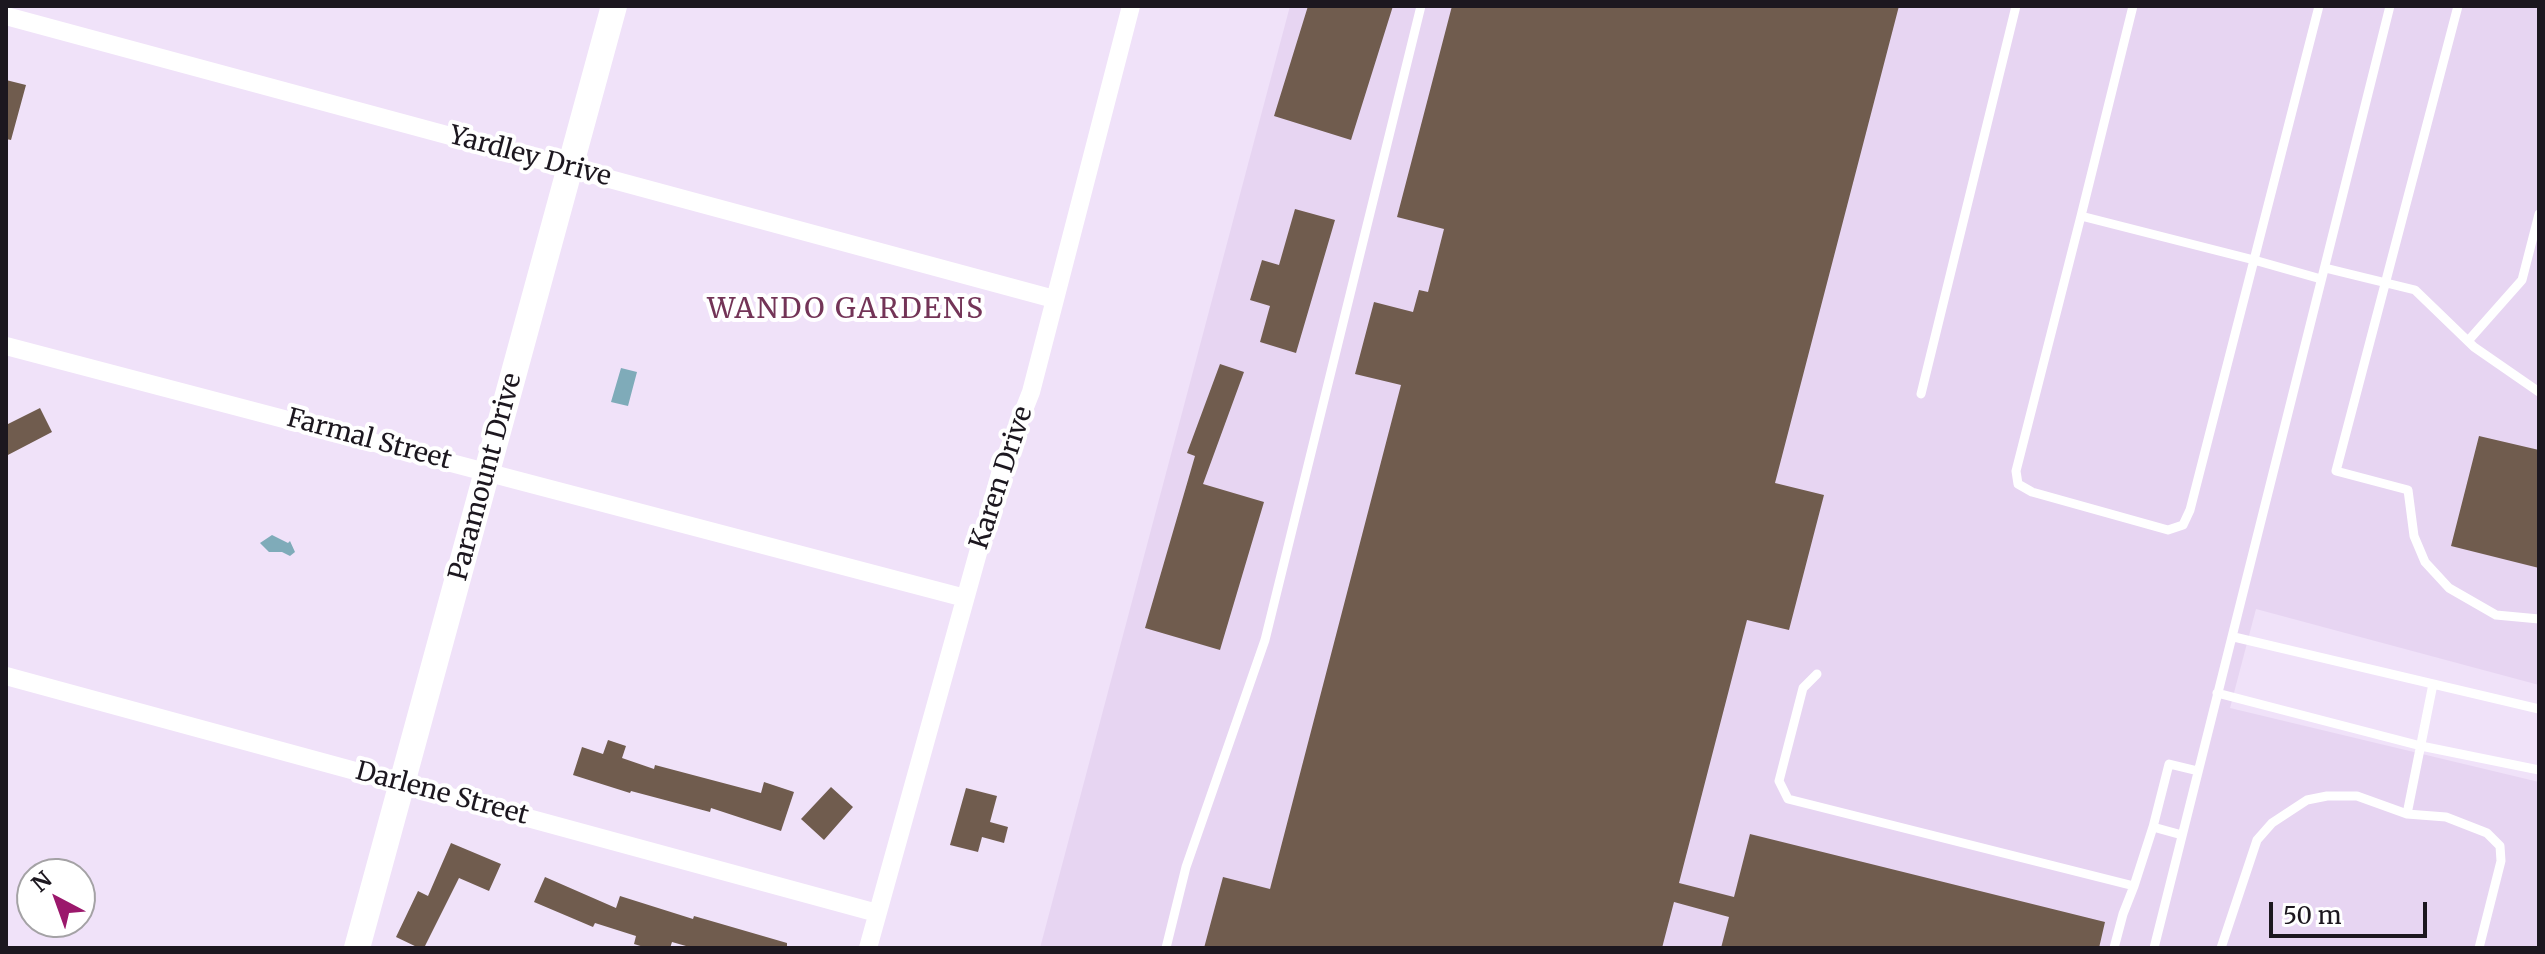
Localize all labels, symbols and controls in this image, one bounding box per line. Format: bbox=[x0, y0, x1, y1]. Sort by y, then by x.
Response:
street label: Yardley Drive bbox=[446, 120, 614, 194]
district label: WANDO GARDENS bbox=[707, 293, 985, 327]
street label: Paramount Drive bbox=[443, 370, 529, 584]
street label: Farmal Street bbox=[283, 403, 455, 477]
street label: Karen Drive bbox=[964, 403, 1040, 553]
street label: Darlene Street bbox=[352, 756, 532, 832]
north arrow bbox=[16, 858, 96, 938]
text: N bbox=[26, 865, 57, 898]
scale bar bbox=[2273, 886, 2431, 936]
text: 50 m bbox=[2283, 900, 2342, 931]

